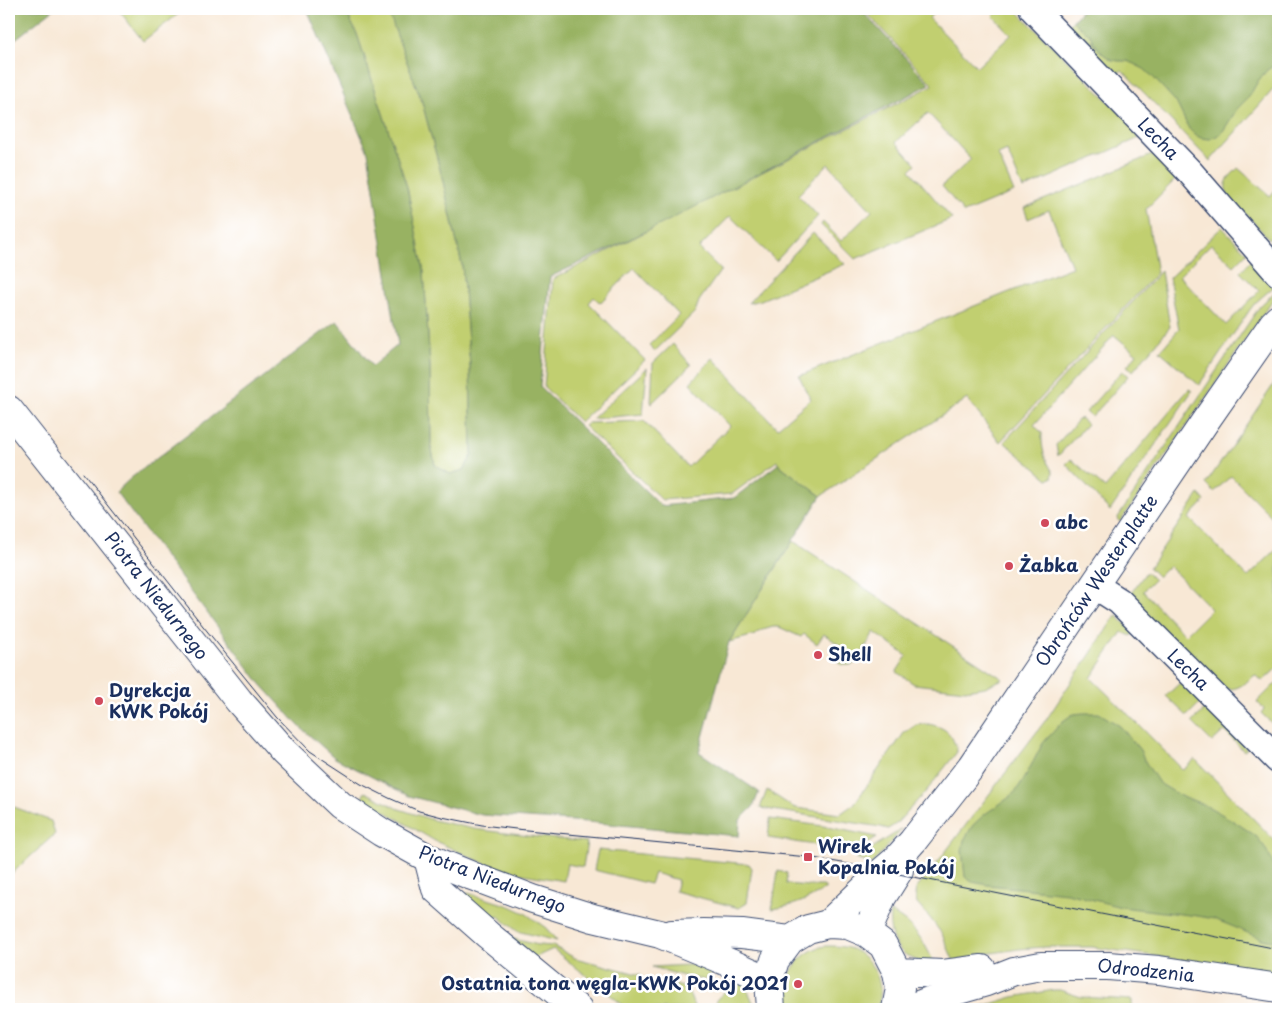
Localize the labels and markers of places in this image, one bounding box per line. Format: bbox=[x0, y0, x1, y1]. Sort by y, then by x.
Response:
place label: abc bbox=[1055, 508, 1088, 535]
marker: abc bbox=[1039, 517, 1051, 529]
place label: Żabka bbox=[1019, 551, 1078, 578]
marker: Żabka bbox=[1003, 560, 1015, 572]
place label: Shell bbox=[828, 640, 871, 667]
marker: Shell bbox=[812, 649, 824, 661]
place label: Dyrekcja KWK Pokój bbox=[109, 676, 208, 724]
marker: Dyrekcja KWK Pokój bbox=[93, 695, 105, 707]
place label: Wirek Kopalnia Pokój bbox=[818, 832, 955, 880]
marker: Wirek Kopalnia Pokój bbox=[802, 851, 814, 863]
place label: Ostatnia tona węgla-KWK Pokój 2021 bbox=[441, 969, 788, 996]
marker: Ostatnia tona węgla-KWK Pokój 2021 bbox=[792, 978, 804, 990]

